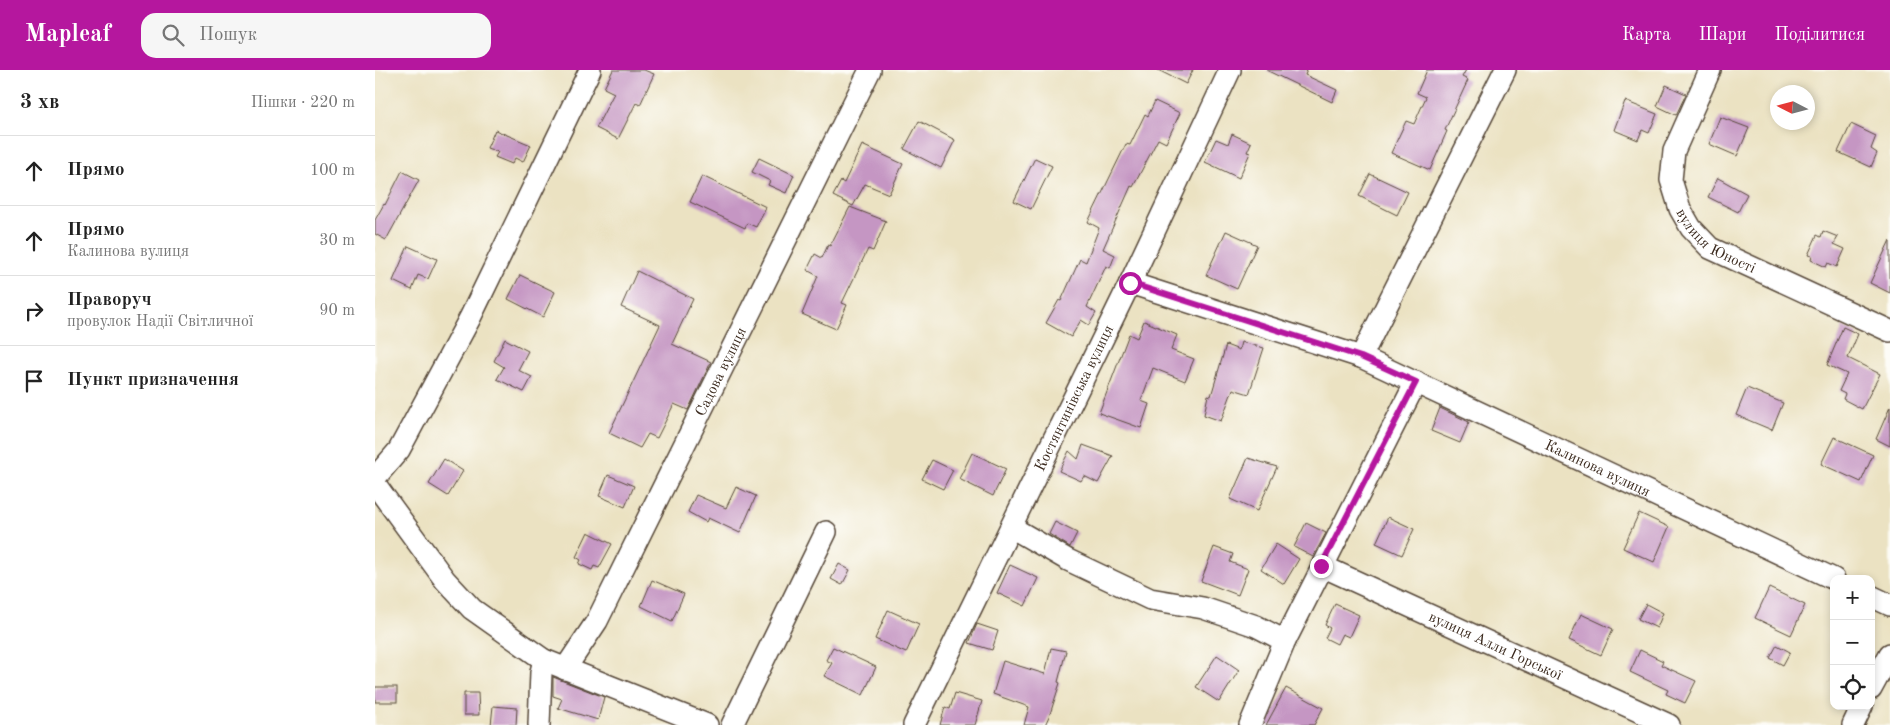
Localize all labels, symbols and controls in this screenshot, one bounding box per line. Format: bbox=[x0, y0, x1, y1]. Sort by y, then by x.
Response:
search box bbox=[141, 13, 491, 58]
icon: search bbox=[159, 21, 187, 49]
text: Mapleaf bbox=[25, 23, 111, 47]
text: Пошук bbox=[199, 26, 257, 45]
text: Карта bbox=[1622, 26, 1671, 44]
text: Шари bbox=[1699, 26, 1747, 44]
text: Поділитися bbox=[1775, 26, 1865, 44]
north arrow bbox=[1770, 85, 1815, 130]
text: 3 хв bbox=[20, 92, 59, 113]
text: Пішки · 220 m bbox=[251, 95, 355, 111]
icon: ahead bbox=[20, 157, 48, 185]
text: Прямо bbox=[67, 161, 125, 180]
text: 100 m bbox=[310, 163, 355, 179]
street label: вулиця Юності bbox=[1672, 206, 1758, 277]
text: Прямо bbox=[67, 221, 125, 240]
icon: ahead bbox=[20, 227, 48, 255]
text: 30 m bbox=[319, 233, 355, 249]
text: Калинова вулиця bbox=[67, 244, 189, 260]
route start bbox=[1119, 272, 1142, 295]
text: Праворуч bbox=[67, 291, 152, 310]
icon: right bbox=[20, 297, 48, 325]
text: 90 m bbox=[319, 303, 355, 319]
text: провулок Надії Світличної bbox=[67, 314, 253, 330]
street label: Костянтинівська вулиця bbox=[1033, 323, 1117, 474]
street label: Садова вулиця bbox=[694, 325, 750, 419]
icon: arrive bbox=[20, 367, 48, 395]
text: Пункт призначення bbox=[67, 371, 239, 390]
street label: Калинова вулиця bbox=[1542, 438, 1652, 501]
route end bbox=[1310, 555, 1333, 578]
map controls bbox=[1830, 575, 1875, 710]
button: + bbox=[1830, 575, 1875, 620]
street label: вулиця Алли Горської bbox=[1426, 610, 1565, 684]
button: − bbox=[1830, 620, 1875, 665]
button: locate bbox=[1830, 665, 1875, 710]

